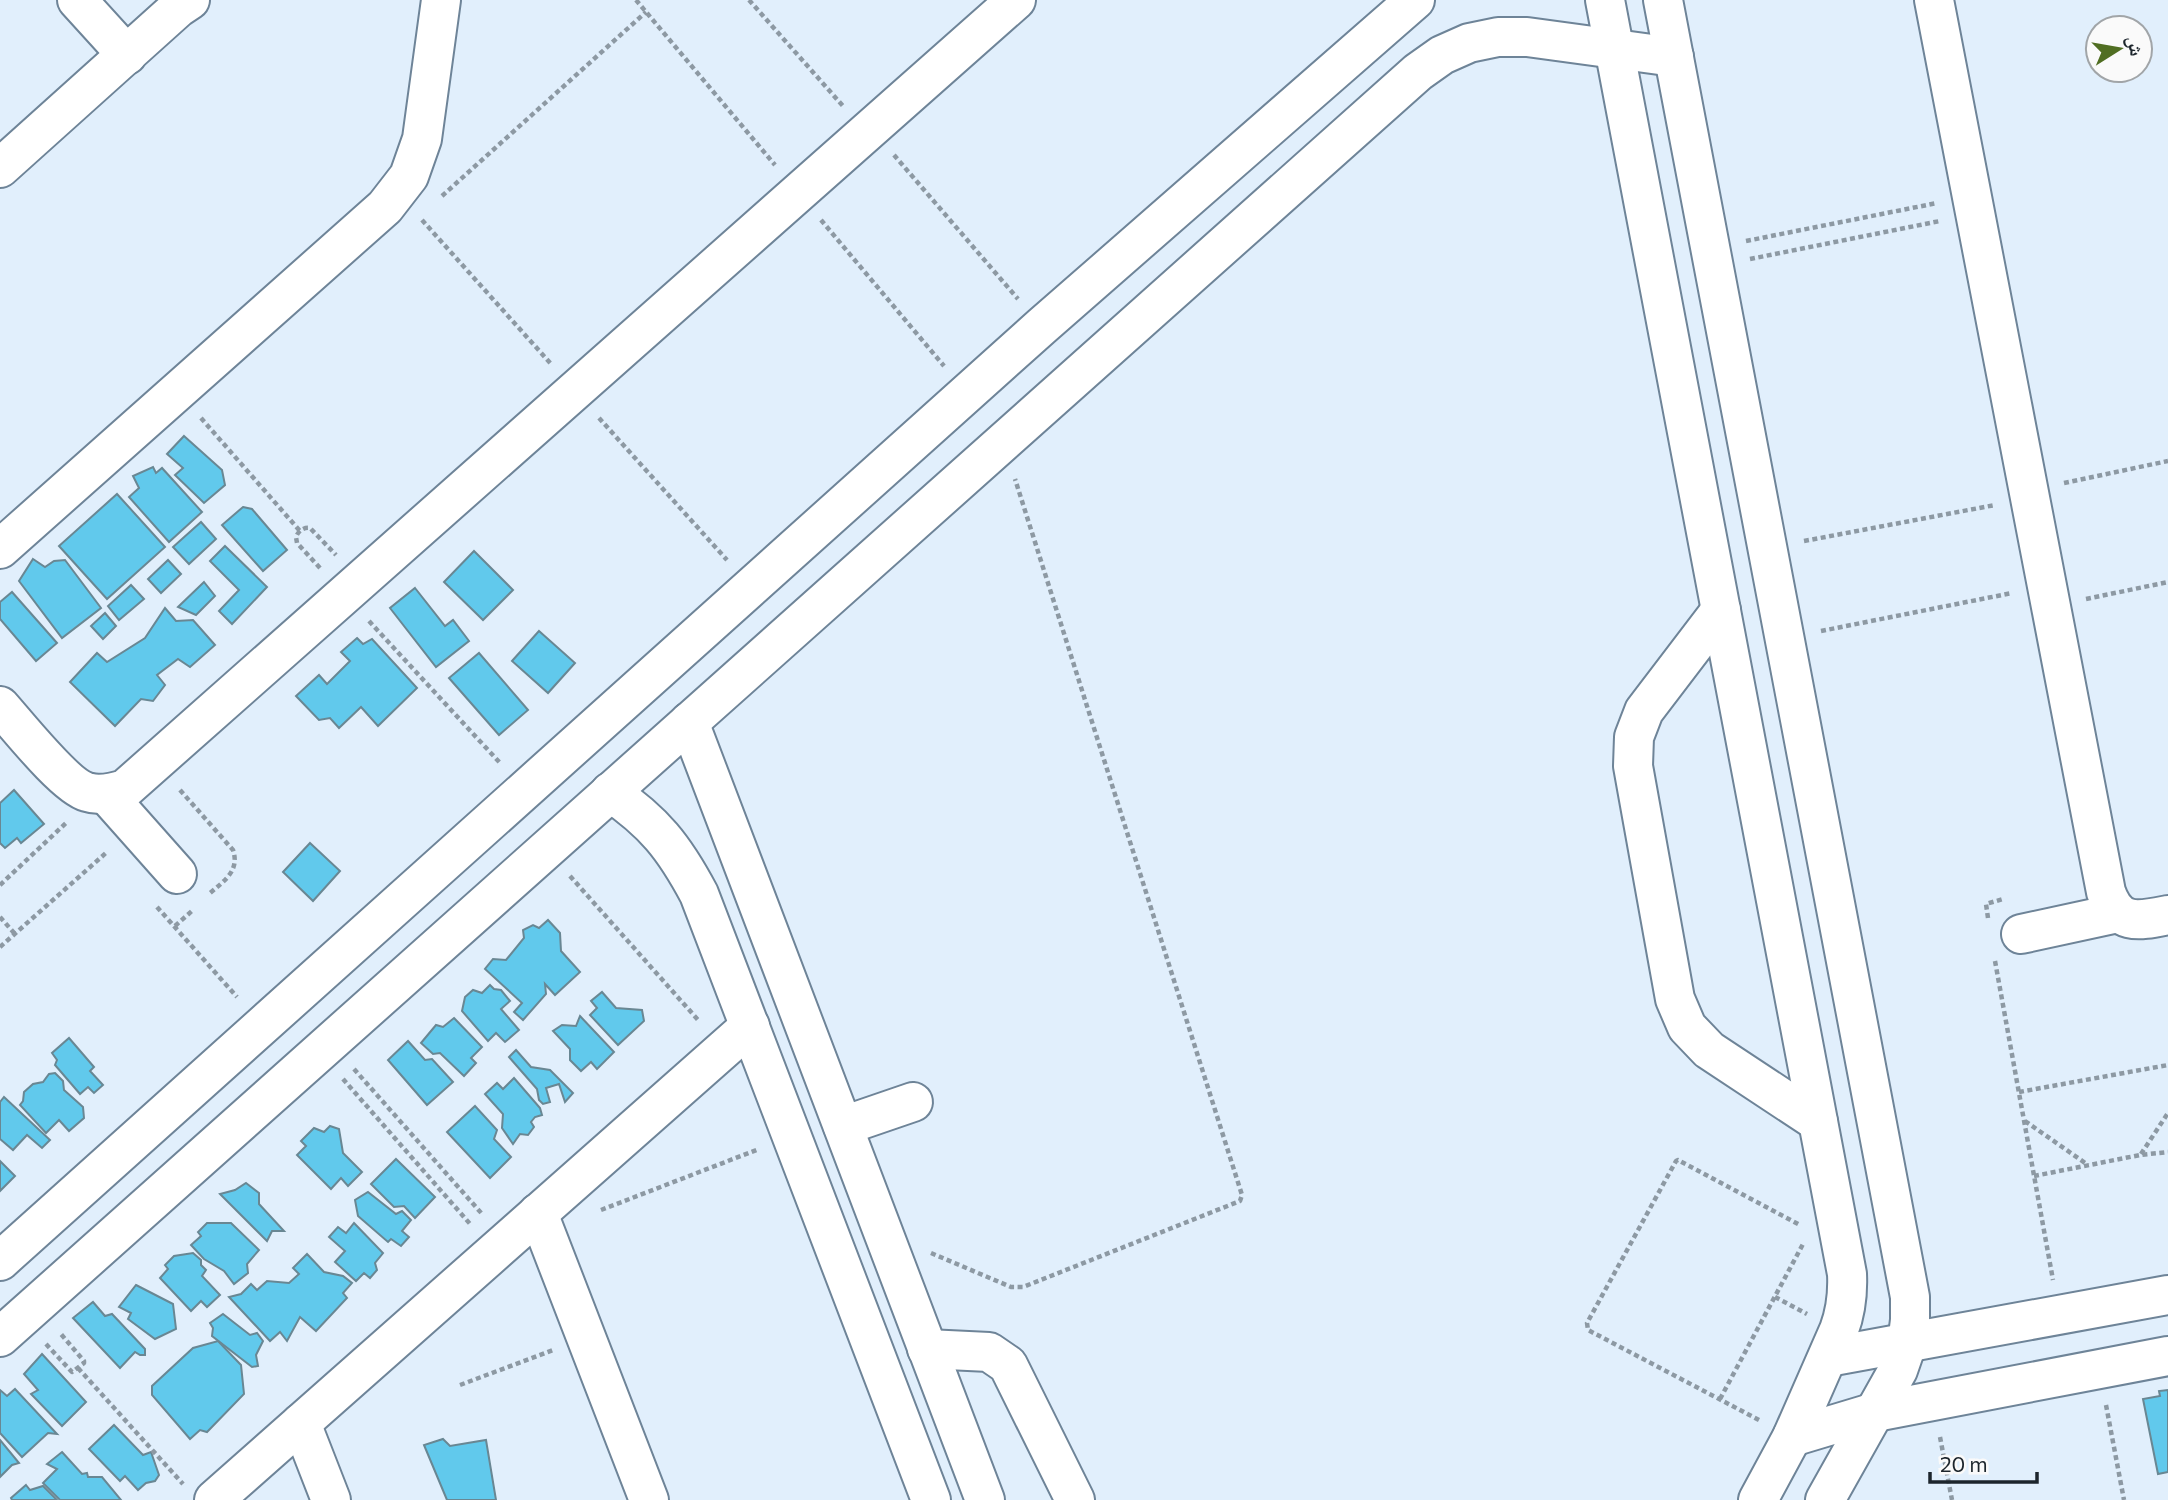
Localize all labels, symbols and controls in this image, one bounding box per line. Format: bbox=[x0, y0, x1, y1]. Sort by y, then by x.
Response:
north arrow bbox=[2084, 14, 2154, 84]
text: ش bbox=[2122, 34, 2149, 58]
scale bar bbox=[1930, 1440, 2037, 1484]
text: 20 m bbox=[1940, 1451, 1988, 1476]

